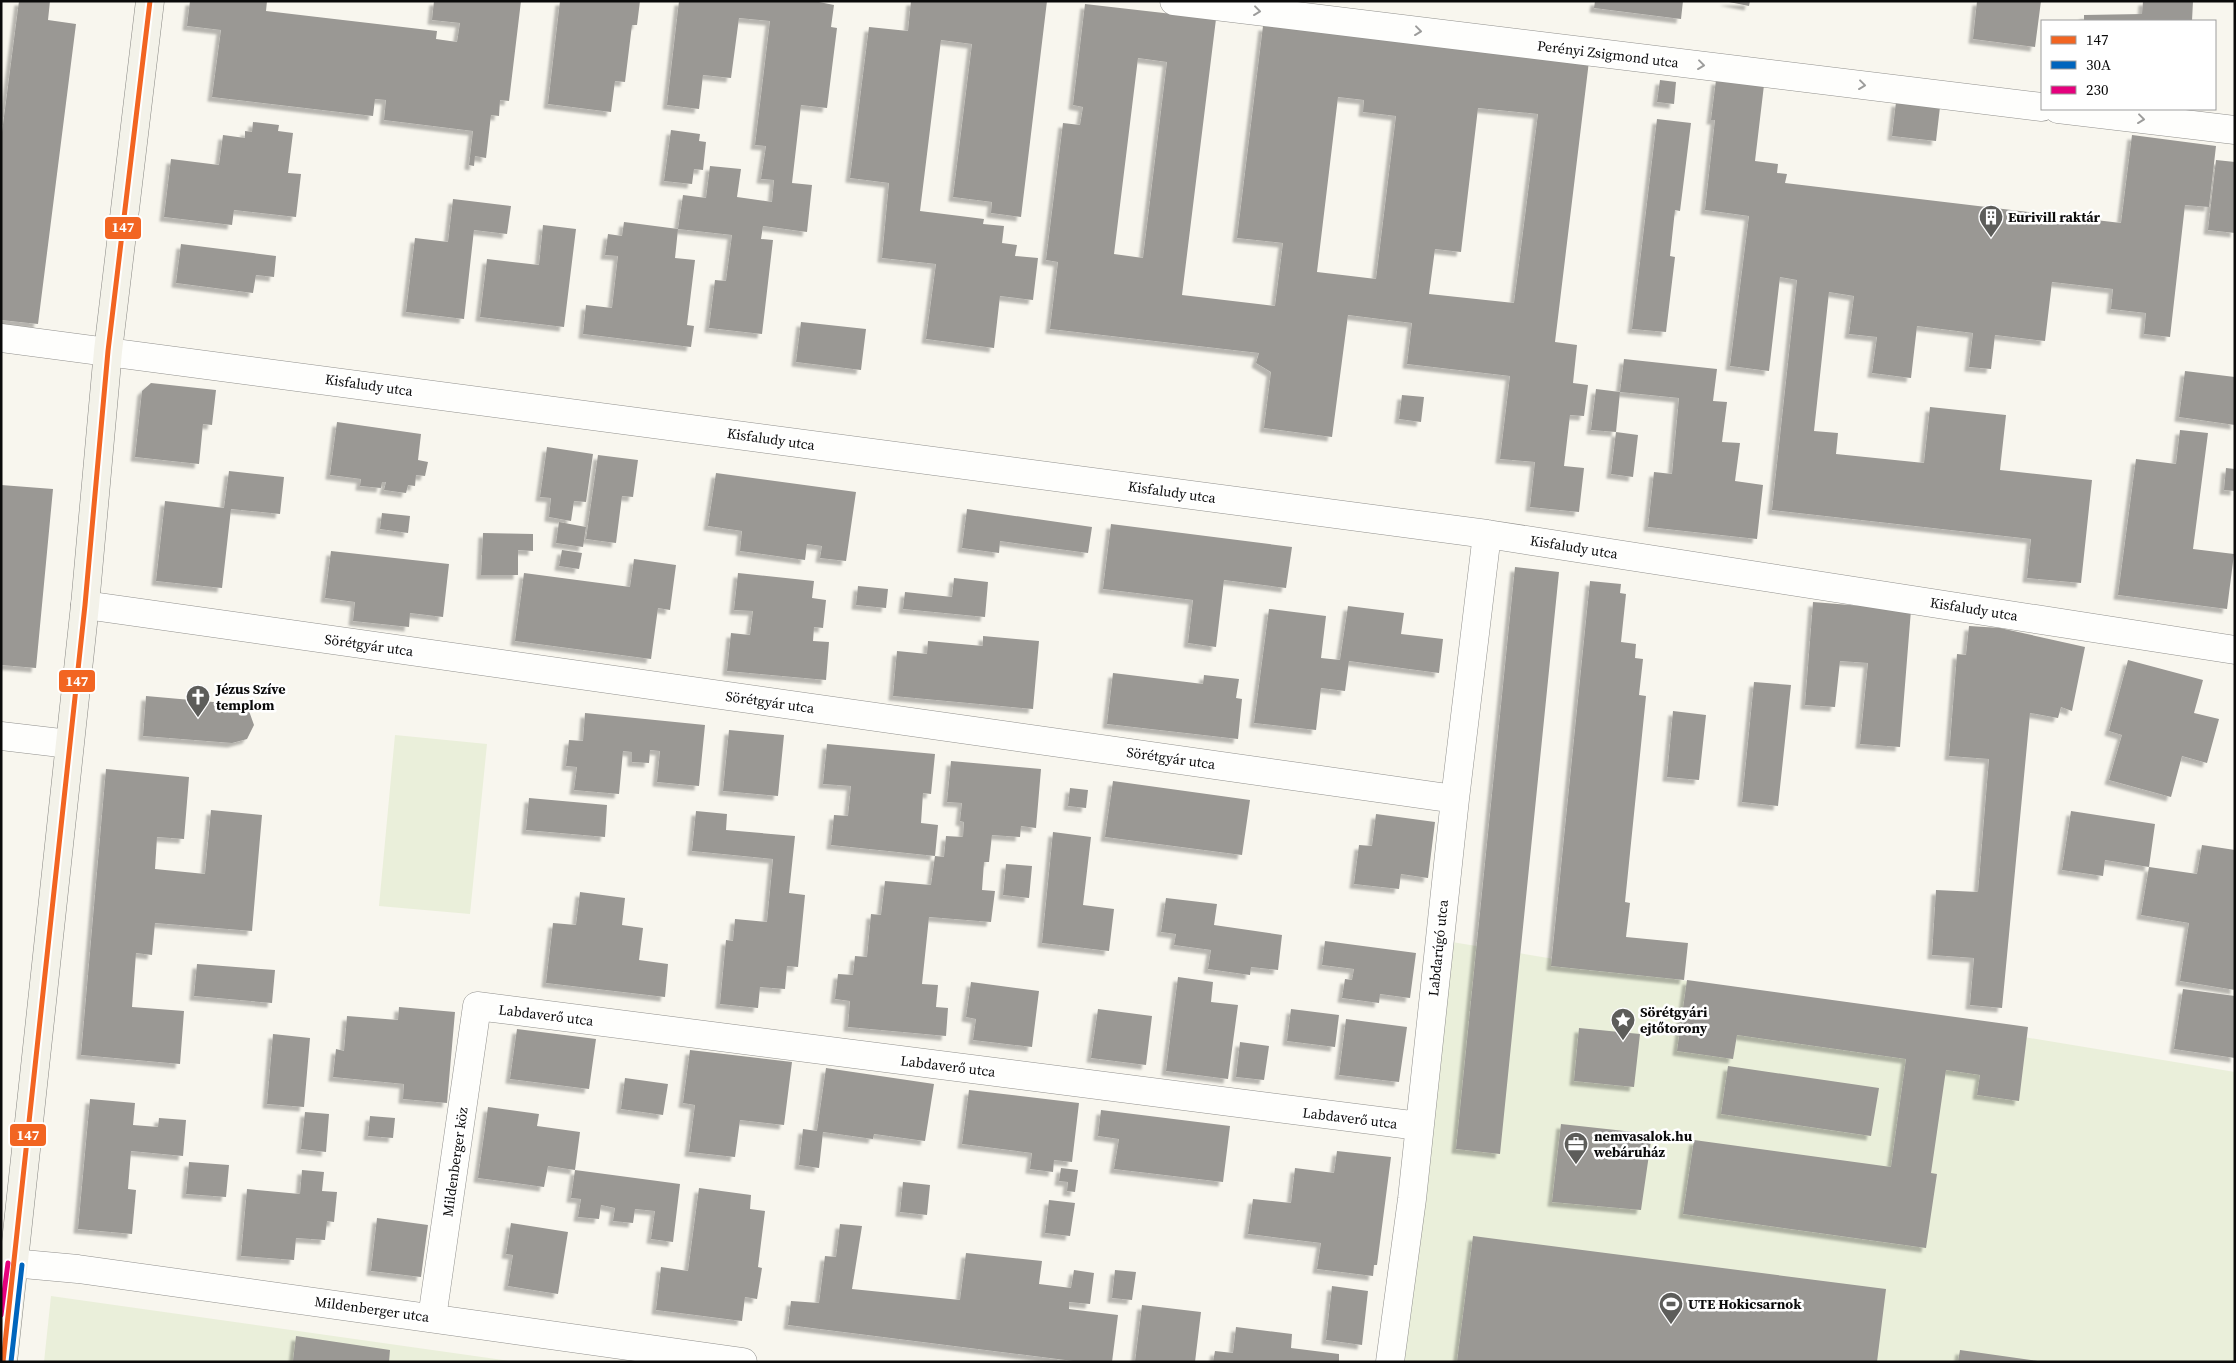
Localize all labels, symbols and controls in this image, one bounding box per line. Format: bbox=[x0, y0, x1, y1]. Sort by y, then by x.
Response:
one-way arrow bbox=[1253, 5, 1261, 16]
legend bbox=[2041, 20, 2216, 110]
one-way arrow bbox=[1414, 25, 1422, 36]
text: 147 bbox=[2086, 29, 2109, 50]
street label: Perényi Zsigmond utca bbox=[1536, 35, 1681, 73]
text: 30A bbox=[2086, 54, 2111, 75]
one-way arrow bbox=[1697, 59, 1705, 70]
one-way arrow bbox=[1859, 79, 1867, 90]
text: 230 bbox=[2086, 79, 2109, 100]
one-way arrow bbox=[2138, 113, 2146, 124]
building icon: Eurivill raktár bbox=[1978, 204, 2004, 238]
place label: Eurivill raktár bbox=[2008, 207, 2101, 227]
line badge: 147 bbox=[104, 216, 142, 240]
text: 147 bbox=[112, 217, 135, 237]
street label: Kisfaludy utca bbox=[324, 369, 415, 401]
street label: Kisfaludy utca bbox=[726, 423, 817, 455]
street label: Kisfaludy utca bbox=[1127, 476, 1218, 508]
street label: Kisfaludy utca bbox=[1529, 530, 1620, 564]
street label: Kisfaludy utca bbox=[1929, 592, 2020, 626]
street label: Sörétgyár utca bbox=[323, 629, 416, 661]
line badge: 147 bbox=[58, 669, 96, 693]
text: 147 bbox=[66, 671, 89, 691]
place label: Jézus Szíve templom bbox=[215, 679, 286, 715]
church icon: Jézus Szíve templom bbox=[185, 684, 211, 718]
street label: Sörétgyár utca bbox=[724, 686, 817, 718]
street label: Sörétgyár utca bbox=[1125, 742, 1218, 774]
street label: Labdarúgó utca bbox=[1423, 898, 1453, 997]
street label: Labdaverő utca bbox=[497, 999, 595, 1031]
place label: Sörétgyári ejtőtorony bbox=[1640, 1002, 1708, 1038]
place icon: Sörétgyári ejtőtorony bbox=[1610, 1007, 1636, 1041]
street label: Labdaverő utca bbox=[899, 1050, 997, 1082]
street label: Labdaverő utca bbox=[1301, 1102, 1399, 1134]
street label: Mildenberger köz bbox=[437, 1105, 473, 1218]
line badge: 147 bbox=[9, 1123, 47, 1147]
text: 147 bbox=[17, 1125, 40, 1145]
place label: nemvasalok.hu webáruház bbox=[1593, 1126, 1693, 1162]
office icon: nemvasalok.hu webáruház bbox=[1563, 1131, 1589, 1165]
street label: Mildenberger utca bbox=[313, 1291, 432, 1327]
sports icon: UTE Hokicsarnok bbox=[1658, 1291, 1684, 1325]
place label: UTE Hokicsarnok bbox=[1688, 1294, 1802, 1314]

